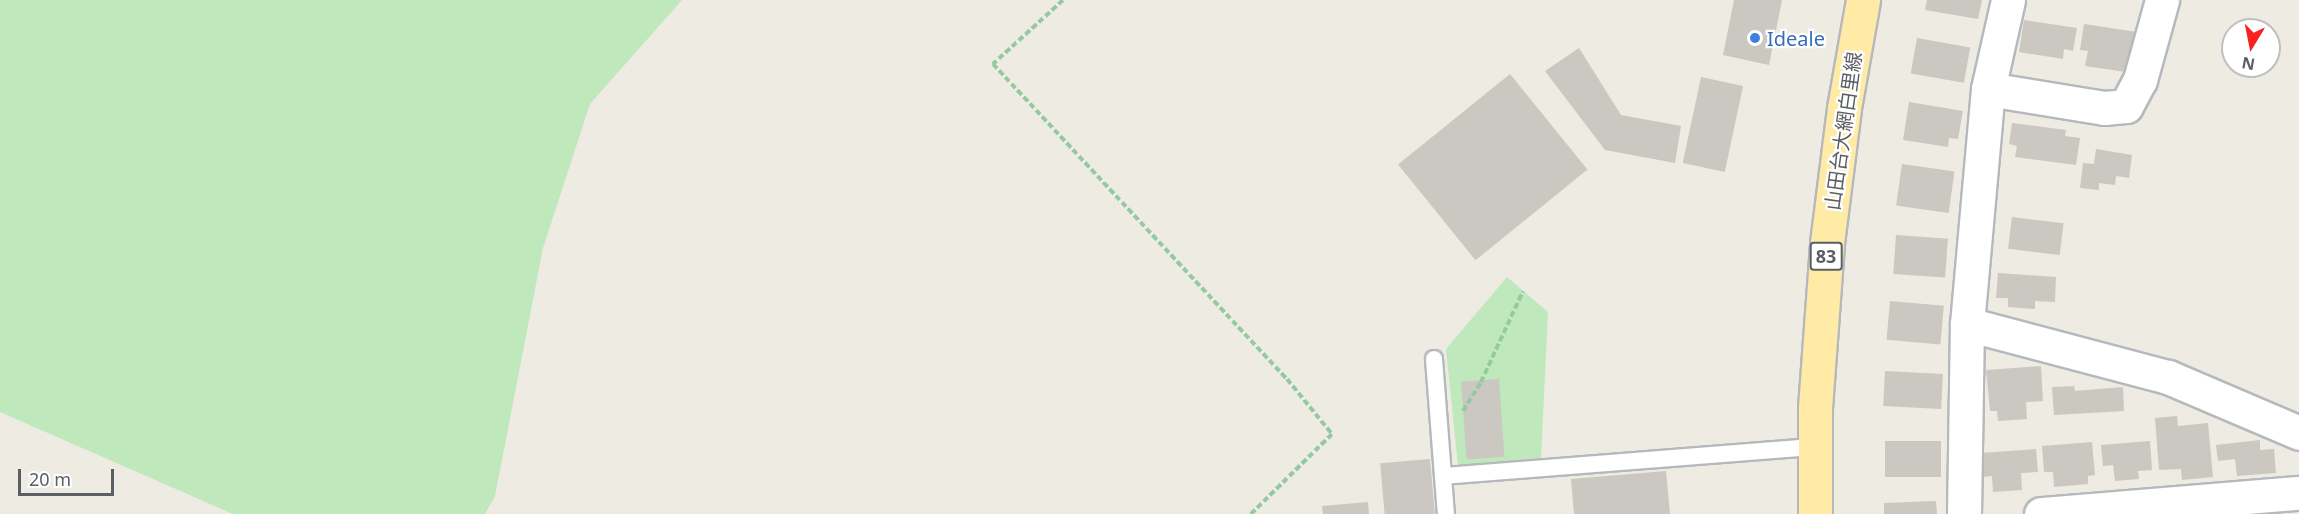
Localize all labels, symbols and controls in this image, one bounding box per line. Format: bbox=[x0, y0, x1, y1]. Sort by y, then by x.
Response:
north arrow bbox=[2221, 18, 2281, 78]
place label: Ideale bbox=[1767, 26, 1825, 50]
marker: Ideale bbox=[1748, 31, 1762, 45]
street label: 山田台大網白里線 bbox=[1820, 50, 1866, 212]
text: N bbox=[2240, 52, 2257, 76]
road number: 83 bbox=[1810, 241, 1842, 271]
scale bar bbox=[21, 457, 117, 495]
text: 20 m bbox=[29, 467, 71, 491]

